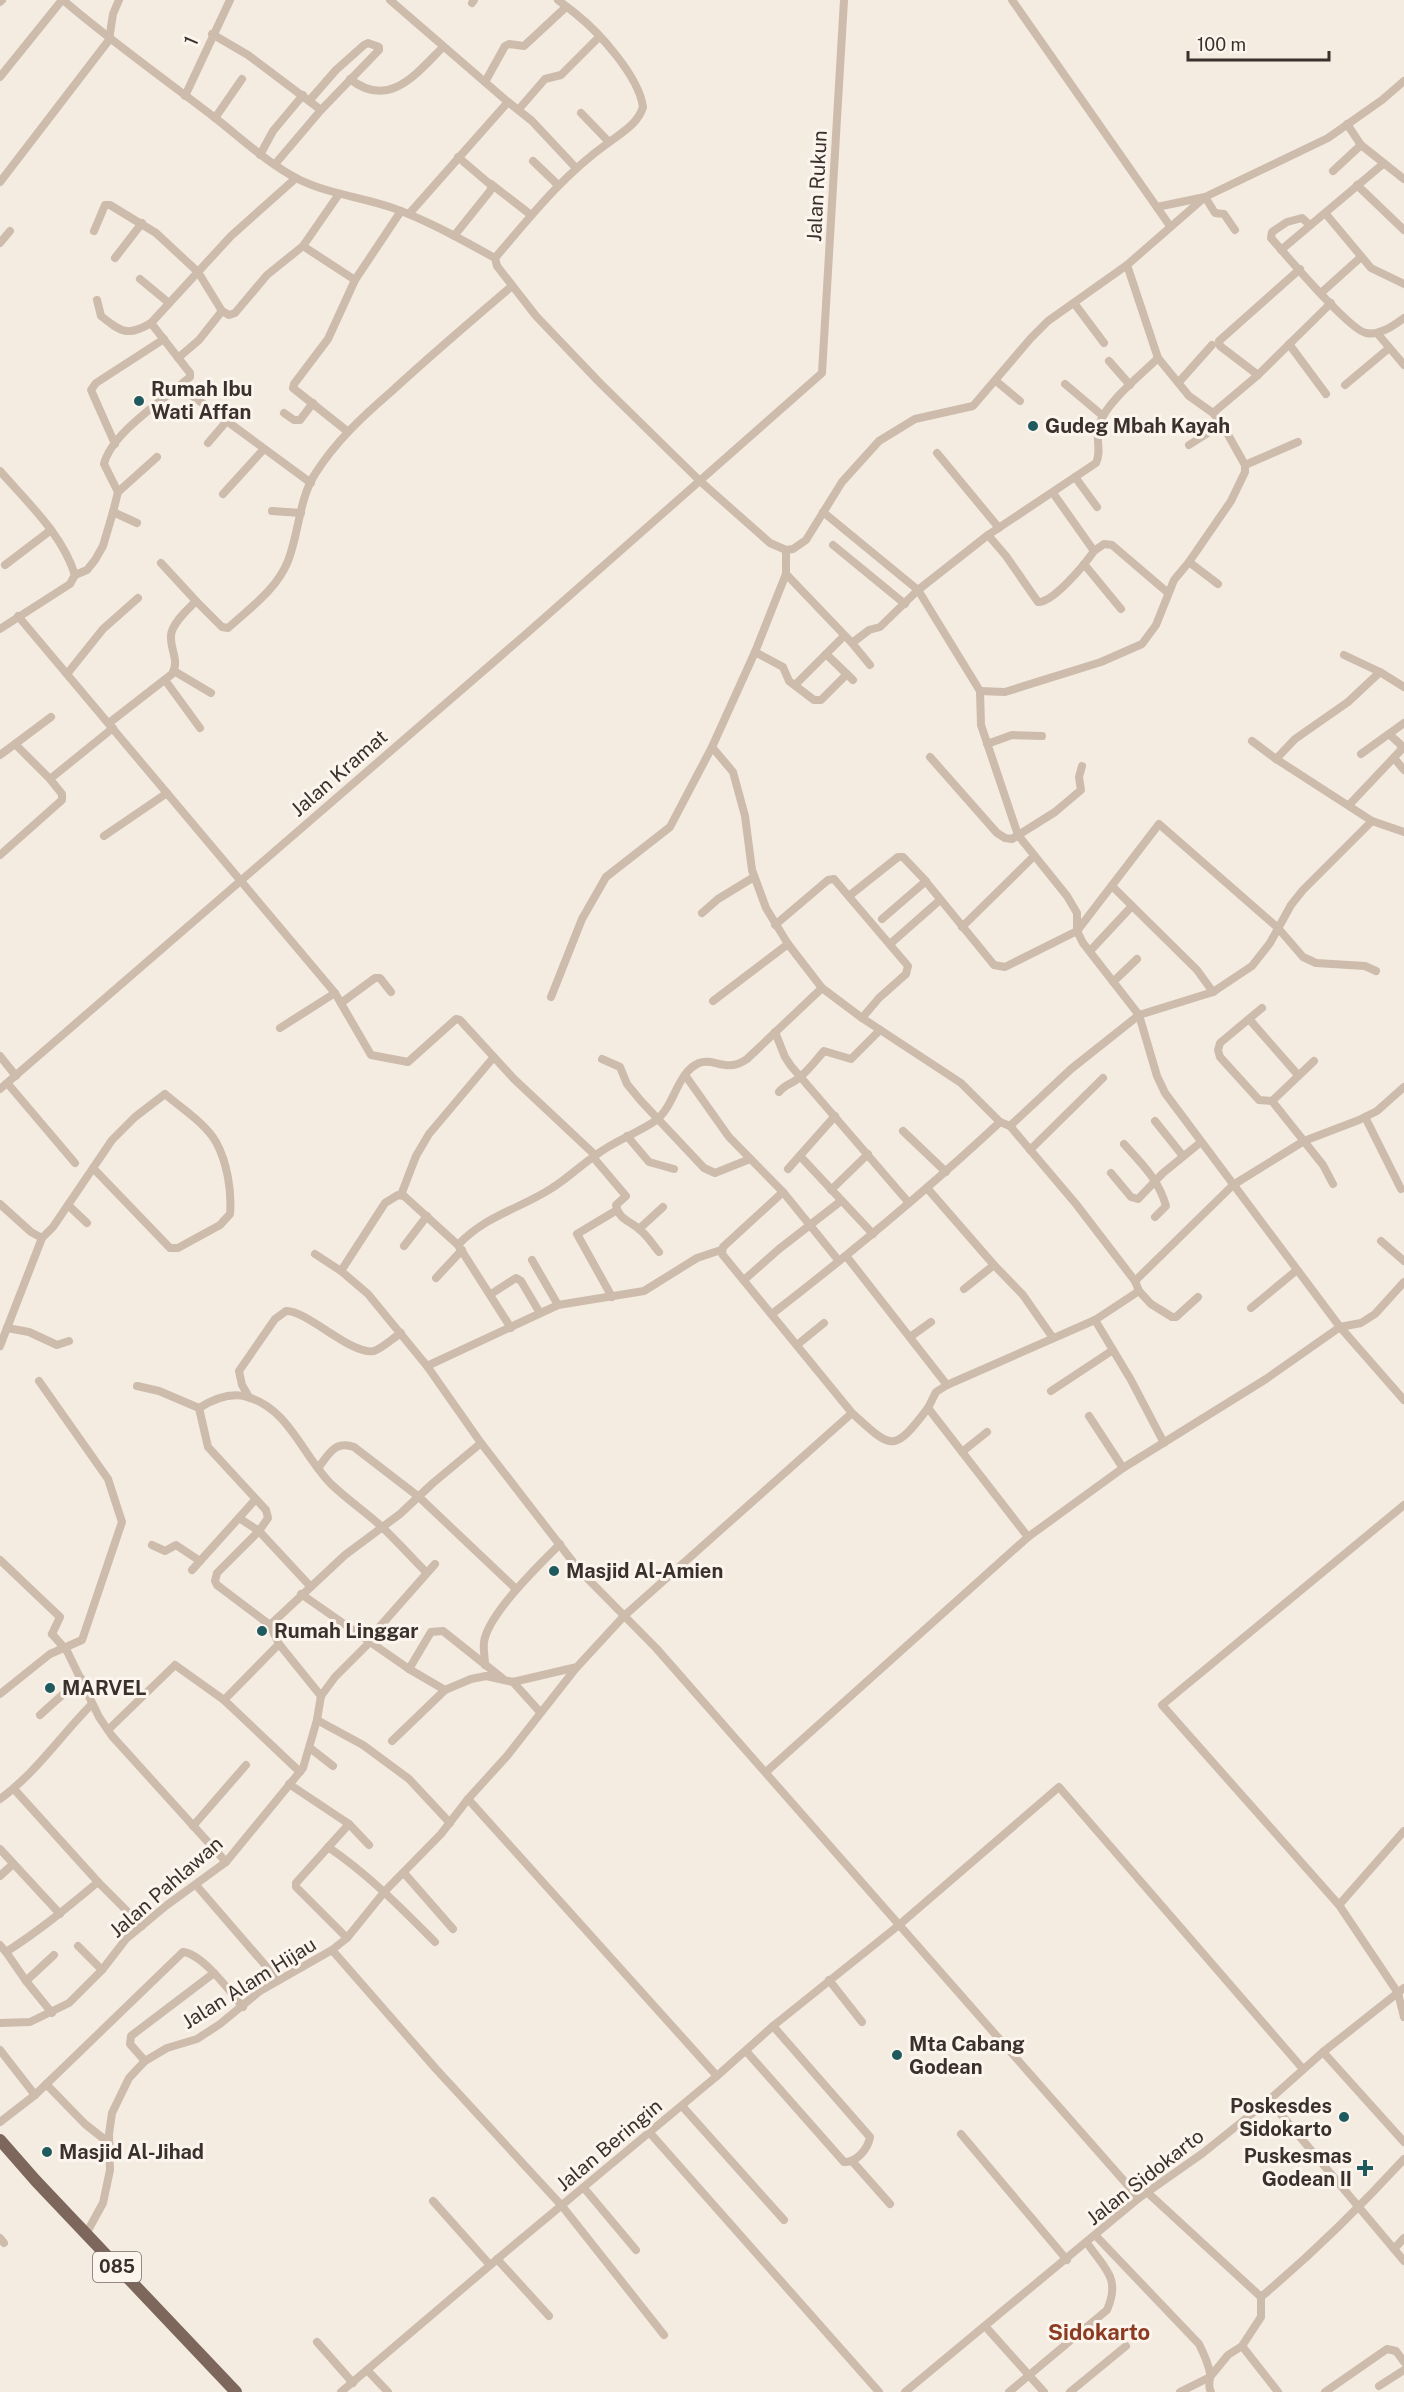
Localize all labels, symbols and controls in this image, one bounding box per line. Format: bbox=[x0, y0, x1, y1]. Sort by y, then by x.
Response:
scale bar bbox=[1188, 24, 1329, 62]
street label: 1 bbox=[178, 32, 204, 50]
text: 100 m bbox=[1197, 34, 1246, 55]
street label: Jalan Rukun bbox=[802, 130, 832, 242]
place label: Rumah Ibu Wati Affan bbox=[151, 377, 252, 424]
marker: Rumah Ibu Wati Affan bbox=[132, 394, 146, 408]
place label: Gudeg Mbah Kayah bbox=[1045, 414, 1230, 438]
marker: Gudeg Mbah Kayah bbox=[1026, 419, 1040, 433]
street label: Jalan Kramat bbox=[286, 725, 392, 821]
place label: Masjid Al-Amien bbox=[566, 1559, 723, 1583]
marker: Masjid Al-Amien bbox=[547, 1564, 561, 1578]
place label: Rumah Linggar bbox=[274, 1619, 418, 1643]
marker: Rumah Linggar bbox=[255, 1624, 269, 1638]
place label: MARVEL bbox=[62, 1676, 147, 1700]
marker: MARVEL bbox=[43, 1681, 57, 1695]
street label: Jalan Pahlawan bbox=[105, 1831, 227, 1943]
street label: Jalan Alam Hijau bbox=[177, 1932, 321, 2034]
place label: Mta Cabang Godean bbox=[909, 2032, 1025, 2079]
marker: Mta Cabang Godean bbox=[890, 2048, 904, 2062]
street label: Jalan Beringin bbox=[551, 2094, 667, 2196]
place label: Poskesdes Sidokarto bbox=[1230, 2094, 1332, 2141]
marker: Poskesdes Sidokarto bbox=[1337, 2110, 1351, 2124]
street label: Jalan Sidokarto bbox=[1082, 2124, 1208, 2230]
place label: Masjid Al-Jihad bbox=[59, 2140, 204, 2164]
place label: Puskesmas Godean II bbox=[1244, 2144, 1352, 2191]
marker: Masjid Al-Jihad bbox=[40, 2145, 54, 2159]
marker: Puskesmas Godean II bbox=[1356, 2159, 1374, 2177]
road number: 085 bbox=[93, 2252, 141, 2282]
district label: Sidokarto bbox=[1048, 2319, 1150, 2345]

